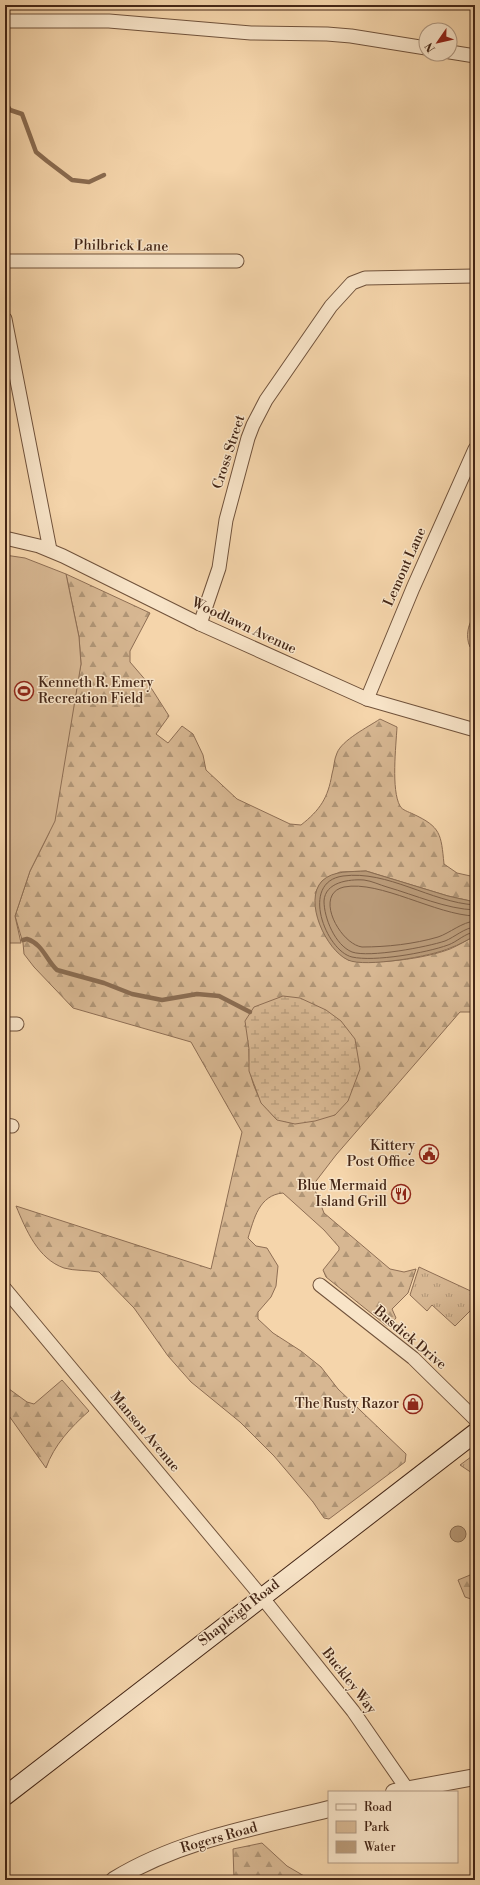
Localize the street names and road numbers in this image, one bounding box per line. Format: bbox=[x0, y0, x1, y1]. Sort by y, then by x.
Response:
street label: Philbrick Lane bbox=[74, 236, 168, 256]
street label: Cross Street bbox=[209, 413, 249, 491]
street label: Lemont Lane bbox=[380, 525, 430, 609]
street label: Woodlawn Avenue bbox=[188, 593, 299, 658]
street label: Busdick Drive bbox=[369, 1302, 450, 1374]
street label: Manson Avenue bbox=[106, 1388, 184, 1476]
street label: Shapleigh Road bbox=[195, 1576, 283, 1650]
street label: Buckley Way bbox=[317, 1644, 380, 1718]
street label: Rogers Road bbox=[178, 1818, 260, 1858]

